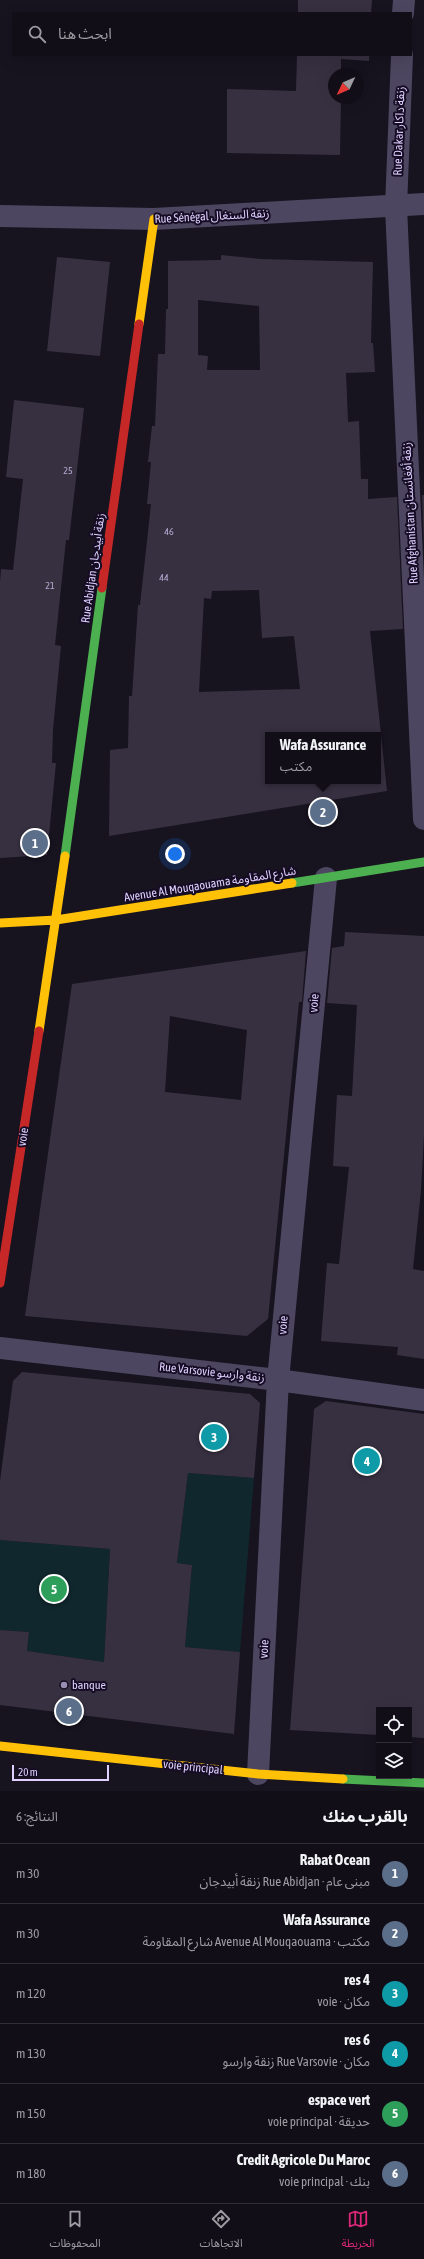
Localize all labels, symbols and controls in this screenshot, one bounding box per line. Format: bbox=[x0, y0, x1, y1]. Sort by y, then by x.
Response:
search box bbox=[12, 12, 412, 56]
icon: search bbox=[26, 23, 48, 45]
text: ابحث هنا bbox=[58, 25, 112, 42]
north arrow bbox=[328, 68, 364, 104]
street label: Rue Dakar زنقة داكار bbox=[390, 86, 408, 176]
street label: Rue Sénégal زنقة السنغال bbox=[154, 206, 270, 226]
street label: Rue Afghanistan زنقة أفغانستان bbox=[399, 442, 421, 584]
house number: 25 bbox=[63, 465, 73, 476]
street label: Rue Abidjan زنقة أبيدجان bbox=[78, 512, 108, 624]
house number: 46 bbox=[164, 526, 174, 537]
house number: 44 bbox=[159, 572, 169, 583]
house number: 21 bbox=[45, 580, 55, 591]
popup bbox=[265, 732, 381, 784]
text: Wafa Assurance bbox=[280, 736, 366, 753]
text: مكتب bbox=[280, 759, 312, 774]
pin: 2 bbox=[310, 797, 336, 827]
pin: 1 bbox=[22, 828, 48, 858]
your location bbox=[165, 844, 185, 864]
street label: Avenue Al Mouqaouama شارع المقاومة bbox=[123, 863, 297, 907]
street label: voie bbox=[306, 993, 322, 1013]
street label: voie bbox=[15, 1127, 31, 1147]
street label: voie bbox=[275, 1315, 291, 1335]
street label: Rue Varsovie زنقة وارسو bbox=[158, 1359, 266, 1385]
pin: 3 bbox=[201, 1422, 227, 1452]
pin: 4 bbox=[354, 1446, 380, 1476]
pin: 5 bbox=[41, 1574, 67, 1604]
street label: voie bbox=[257, 1639, 271, 1659]
place label: banque bbox=[72, 1678, 106, 1692]
marker: banque bbox=[59, 1680, 69, 1690]
pin: 6 bbox=[56, 1696, 82, 1726]
map controls bbox=[376, 1707, 412, 1779]
button: locate bbox=[376, 1707, 412, 1743]
button: layers bbox=[376, 1743, 412, 1779]
street label: voie principal bbox=[163, 1757, 224, 1777]
scale bar bbox=[12, 1763, 109, 1782]
text: 20 m bbox=[18, 1766, 38, 1778]
text: بالقرب منك bbox=[323, 1806, 408, 1826]
text: النتائج: 6 bbox=[16, 1809, 58, 1824]
text: Rabat Ocean bbox=[300, 1851, 370, 1868]
text: 30 m bbox=[16, 1866, 39, 1881]
text: 1 bbox=[392, 1866, 398, 1881]
text: مبنى عام · Rue Abidjan زنقة أبيدجان bbox=[200, 1874, 370, 1889]
text: Wafa Assurance bbox=[284, 1911, 370, 1928]
text: 30 m bbox=[16, 1926, 39, 1941]
text: 2 bbox=[392, 1926, 398, 1941]
text: مكتب · Avenue Al Mouqaouama شارع المقاومة bbox=[143, 1934, 370, 1949]
text: res 4 bbox=[344, 1971, 370, 1988]
text: 120 m bbox=[16, 1986, 46, 2001]
text: 3 bbox=[392, 1986, 398, 2001]
text: مكان · voie bbox=[317, 1994, 370, 2009]
text: res 6 bbox=[344, 2031, 370, 2048]
text: 130 m bbox=[16, 2046, 46, 2061]
text: 4 bbox=[392, 2046, 398, 2061]
text: مكان · Rue Varsovie زنقة وارسو bbox=[223, 2054, 370, 2069]
text: espace vert bbox=[308, 2091, 370, 2108]
text: 150 m bbox=[16, 2106, 46, 2121]
text: 5 bbox=[392, 2106, 398, 2121]
text: حديقة · voie principal bbox=[268, 2114, 370, 2129]
text: Credit Agricole Du Maroc bbox=[236, 2151, 370, 2168]
text: 180 m bbox=[16, 2166, 46, 2181]
text: 6 bbox=[392, 2166, 398, 2181]
text: بنك · voie principal bbox=[279, 2174, 370, 2189]
tab: المحفوظات bbox=[50, 2208, 101, 2255]
tab: الاتجاهات bbox=[200, 2208, 243, 2255]
tab: الخريطة bbox=[342, 2208, 375, 2255]

